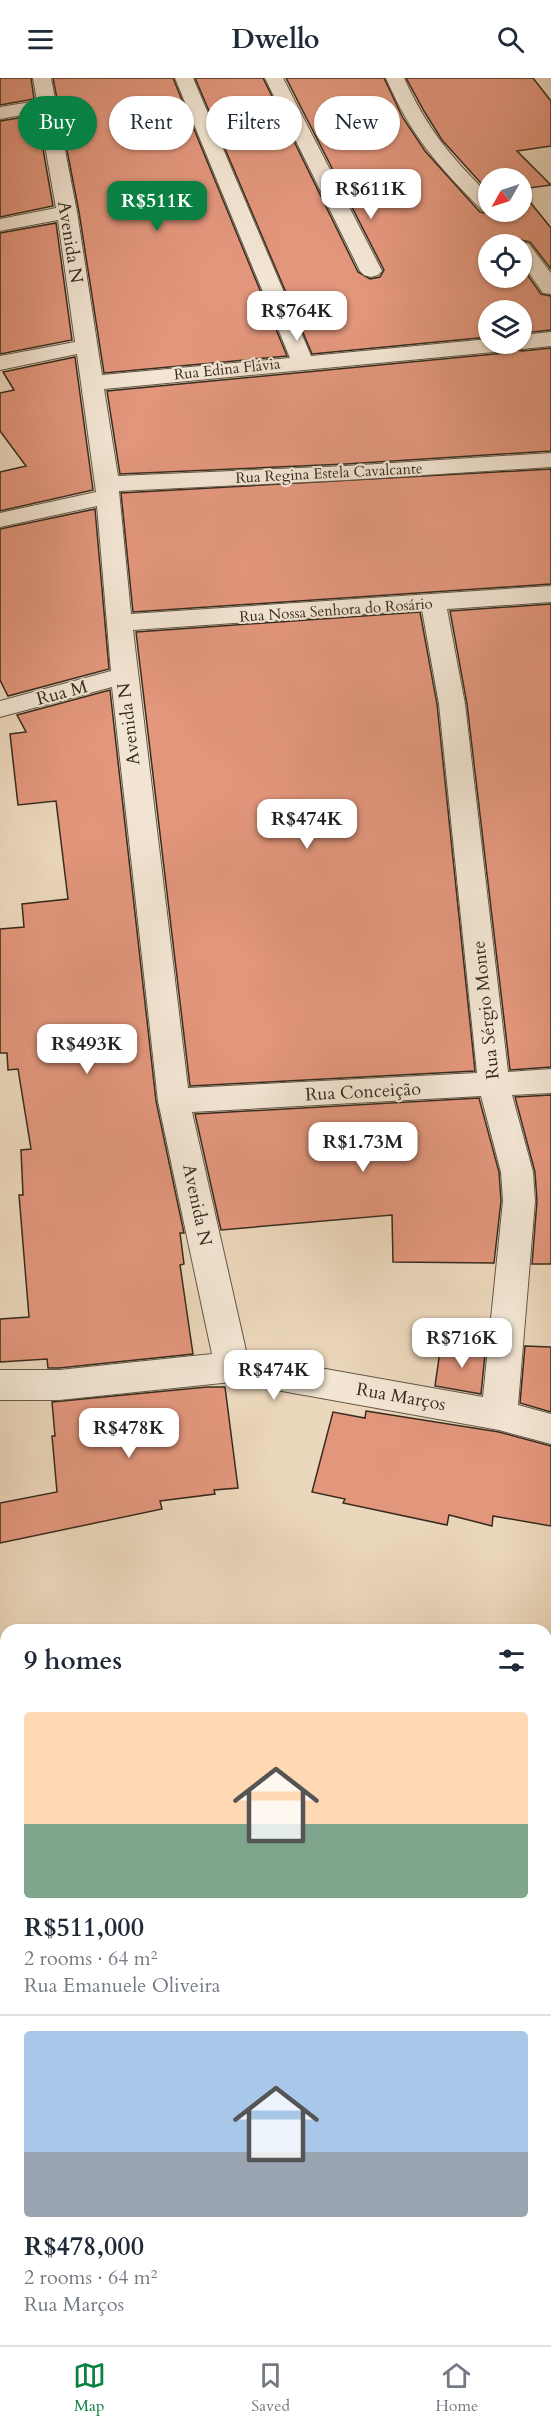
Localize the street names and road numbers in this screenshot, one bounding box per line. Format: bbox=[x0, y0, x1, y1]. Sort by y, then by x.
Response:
street label: Avenida N bbox=[51, 199, 89, 286]
street label: Rua Edina Flávia bbox=[173, 353, 282, 385]
street label: Rua Regina Estela Cavalcante bbox=[235, 458, 423, 488]
street label: Rua Nossa Senhora do Rosário bbox=[239, 593, 433, 627]
street label: Rua M bbox=[34, 674, 90, 712]
street label: Avenida N bbox=[111, 681, 146, 767]
street label: Rua Sérgio Monte bbox=[466, 939, 506, 1081]
street label: Rua Conceição bbox=[304, 1076, 422, 1108]
street label: Avenida N bbox=[176, 1162, 218, 1249]
street label: Rua Marços bbox=[354, 1377, 448, 1417]

